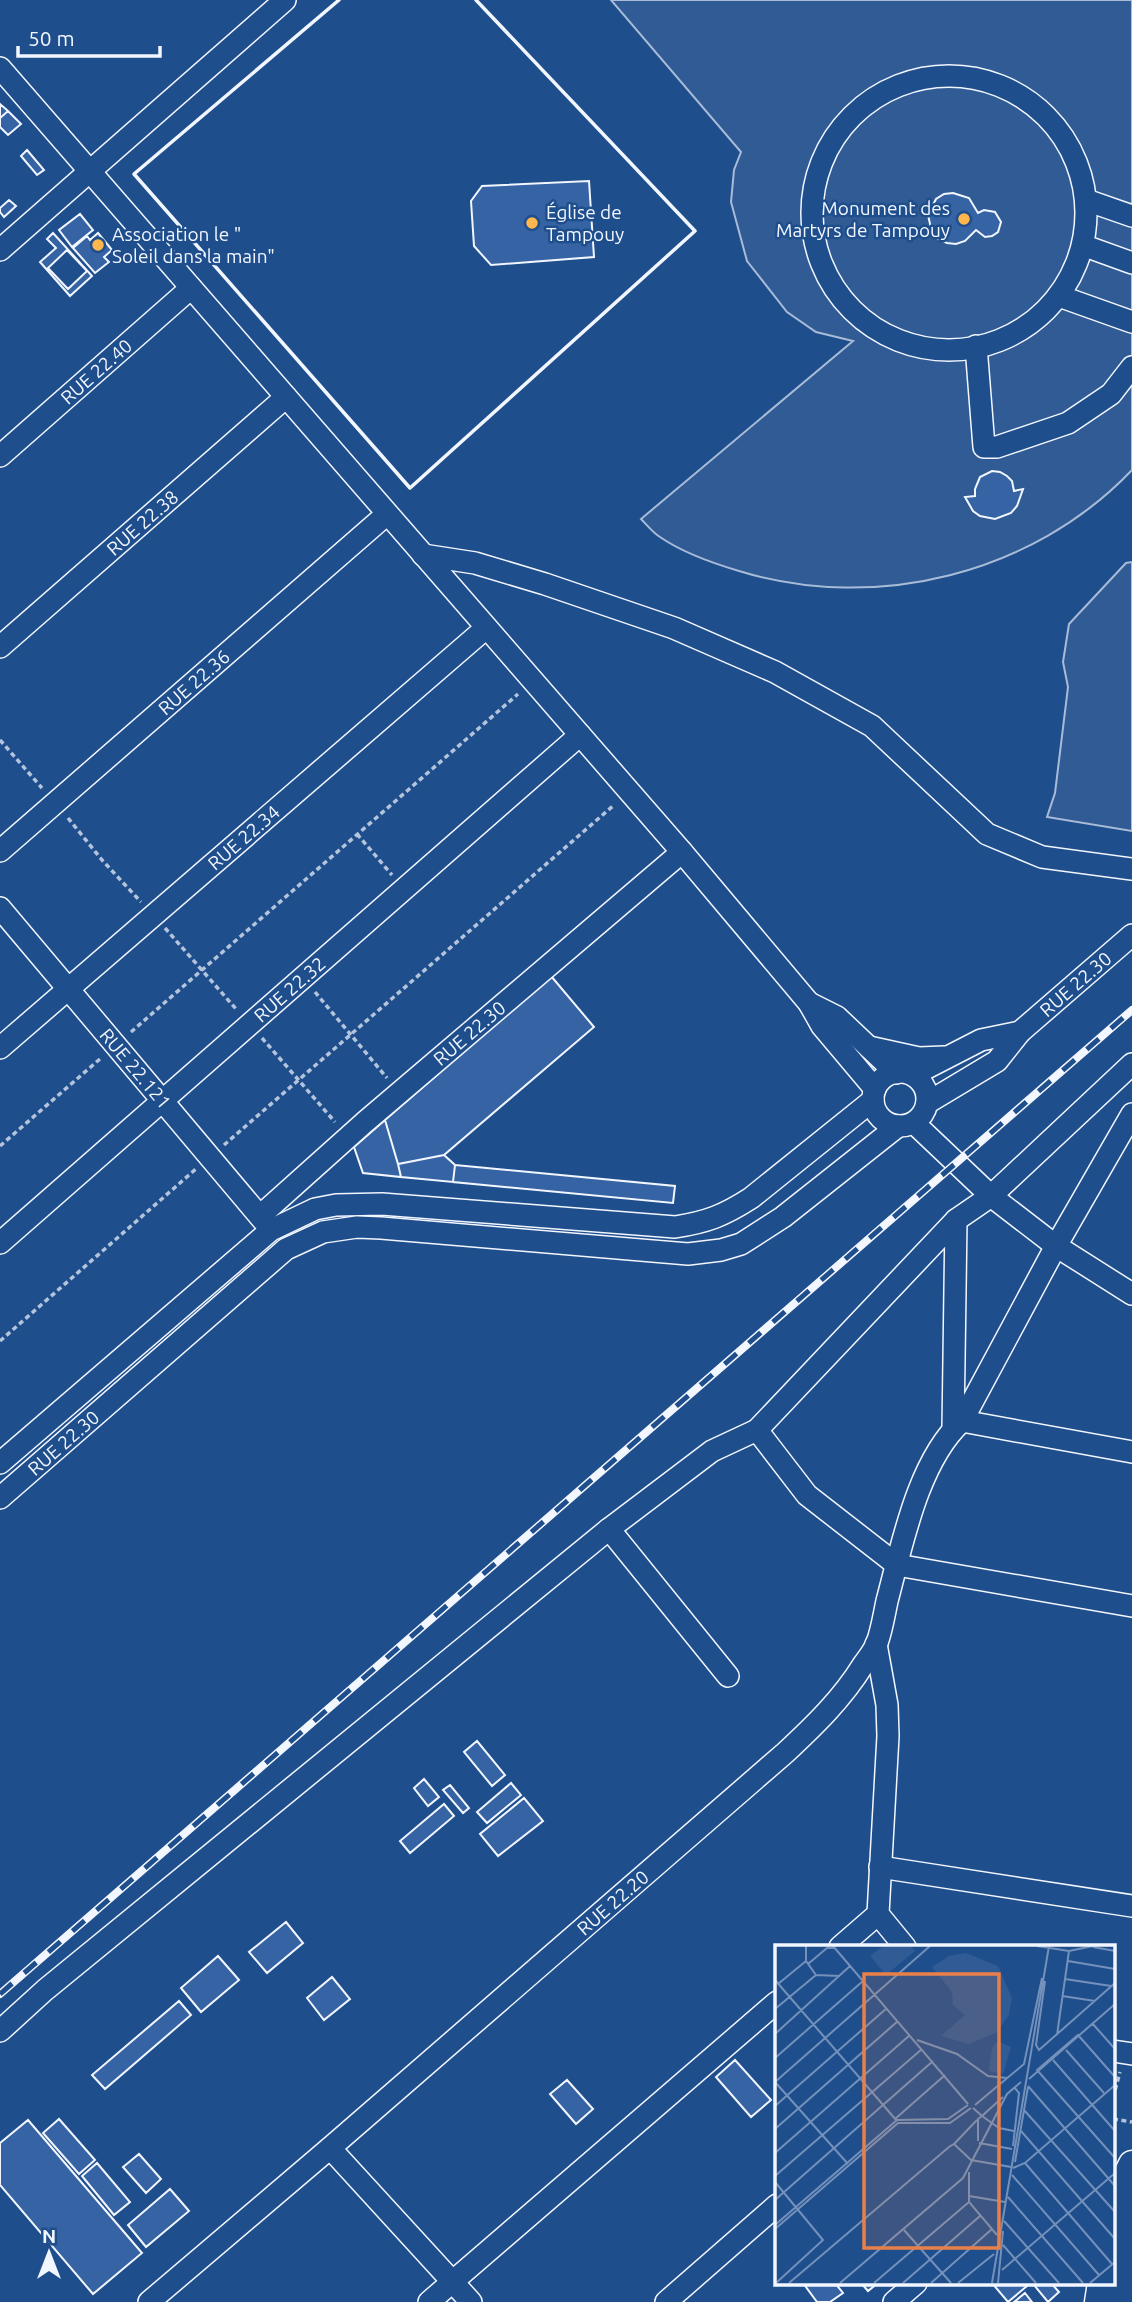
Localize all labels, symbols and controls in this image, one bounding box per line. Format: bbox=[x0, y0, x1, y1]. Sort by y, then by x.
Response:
scale bar bbox=[18, 14, 159, 58]
text: 50 m bbox=[28, 26, 75, 50]
place label: Monument des Martyrs de Tampouy bbox=[776, 197, 950, 241]
place label: Église de Tampouy bbox=[546, 201, 624, 245]
marker: Monument des Martyrs de Tampouy bbox=[956, 211, 972, 227]
marker: Église de Tampouy bbox=[524, 215, 540, 231]
place label: Association le " Soleil dans la main" bbox=[112, 223, 275, 267]
marker: Association le " Soleil dans la main" bbox=[90, 237, 106, 253]
street label: RUE 22.40 bbox=[56, 334, 136, 409]
street label: RUE 22.38 bbox=[102, 486, 182, 560]
street label: RUE 22.36 bbox=[154, 645, 234, 719]
street label: RUE 22.34 bbox=[203, 801, 284, 874]
street label: RUE 22.30 bbox=[1035, 947, 1116, 1021]
street label: RUE 22.32 bbox=[249, 952, 330, 1026]
street label: RUE 22.30 bbox=[429, 996, 510, 1070]
street label: RUE 22.121 bbox=[95, 1024, 176, 1113]
street label: RUE 22.30 bbox=[23, 1406, 104, 1480]
street label: RUE 22.20 bbox=[572, 1866, 653, 1940]
inset map bbox=[775, 1945, 1114, 2284]
north arrow bbox=[14, 2218, 84, 2288]
text: N bbox=[42, 2225, 56, 2247]

